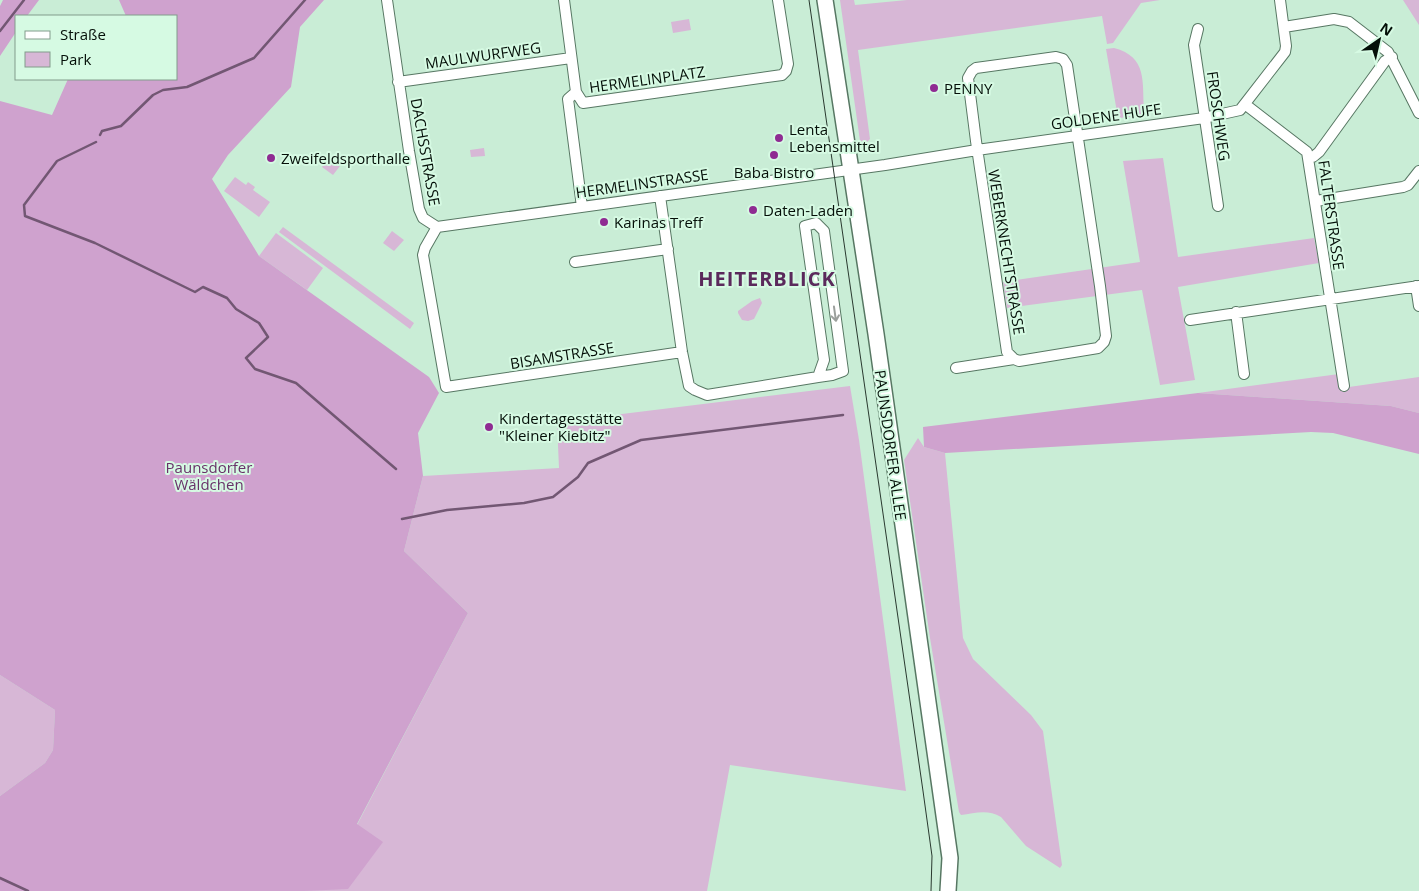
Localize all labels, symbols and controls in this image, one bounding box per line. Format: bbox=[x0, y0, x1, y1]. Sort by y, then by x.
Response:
legend bbox=[15, 15, 178, 80]
north arrow bbox=[1354, 15, 1404, 65]
text: N bbox=[1377, 18, 1397, 40]
text: Straße bbox=[60, 24, 106, 44]
street label: MAULWURFWEG bbox=[424, 37, 542, 73]
text: Park bbox=[60, 49, 91, 69]
street label: HERMELINPLATZ bbox=[588, 61, 706, 97]
street label: FROSCHWEG bbox=[1203, 70, 1235, 162]
place label: PENNY bbox=[944, 78, 993, 98]
marker: PENNY bbox=[928, 82, 940, 94]
street label: DACHSSTRASSE bbox=[407, 97, 445, 207]
street label: GOLDENE HUFE bbox=[1050, 98, 1162, 134]
place label: Lenta Lebensmittel bbox=[789, 119, 880, 156]
marker: Lenta Lebensmittel bbox=[773, 132, 785, 144]
place label: Zweifeldsporthalle bbox=[281, 148, 410, 168]
marker: Baba Bistro bbox=[768, 149, 780, 161]
marker: Zweifeldsporthalle bbox=[265, 152, 277, 164]
street label: FALTERSTRASSE bbox=[1314, 159, 1350, 271]
place label: Baba Bistro bbox=[734, 162, 814, 182]
street label: HERMELINSTRASSE bbox=[574, 164, 710, 202]
street label: WEBERKNECHTSTRASSE bbox=[984, 168, 1030, 336]
place label: Daten-Laden bbox=[763, 200, 853, 220]
marker: Daten-Laden bbox=[747, 204, 759, 216]
place label: Karinas Treff bbox=[614, 212, 704, 232]
marker: Karinas Treff bbox=[598, 216, 610, 228]
district label: HEITERBLICK bbox=[698, 265, 836, 292]
one-way arrow bbox=[830, 306, 840, 322]
street label: BISAMSTRASSE bbox=[509, 337, 615, 373]
street label: PAUNSDORFER ALLEE bbox=[871, 368, 911, 522]
place label: Kindertagesstätte "Kleiner Kiebitz" bbox=[499, 408, 622, 445]
marker: Kindertagesstätte "Kleiner Kiebitz" bbox=[483, 421, 495, 433]
park label: Paunsdorfer Wäldchen bbox=[166, 457, 252, 494]

